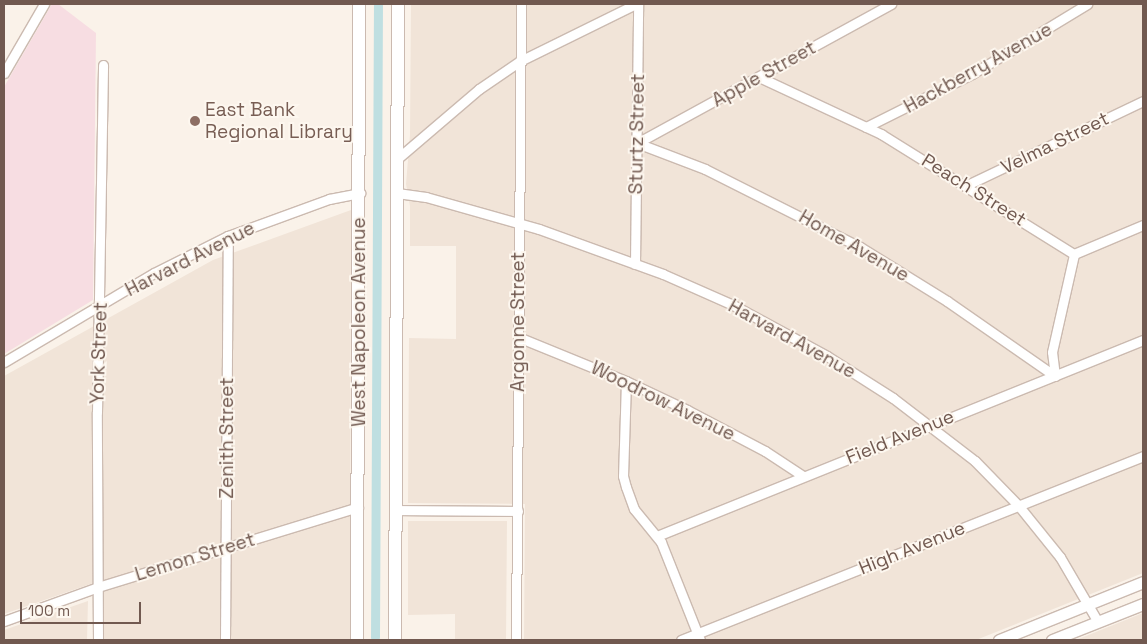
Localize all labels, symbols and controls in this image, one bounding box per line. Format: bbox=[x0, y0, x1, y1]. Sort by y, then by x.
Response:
street label: Hackberry Avenue bbox=[900, 18, 1056, 118]
street label: Apple Street bbox=[708, 36, 820, 112]
street label: Sturtz Street bbox=[625, 73, 649, 195]
place label: East Bank Regional Library bbox=[205, 99, 353, 143]
street label: Velma Street bbox=[997, 107, 1113, 179]
marker: East Bank Regional Library bbox=[189, 115, 201, 127]
street label: Peach Street bbox=[918, 149, 1030, 231]
street label: Home Avenue bbox=[795, 205, 913, 287]
street label: Harvard Avenue bbox=[121, 217, 259, 301]
street label: West Napoleon Avenue bbox=[348, 217, 370, 427]
street label: Argonne Street bbox=[507, 252, 529, 392]
street label: Harvard Avenue bbox=[724, 294, 860, 384]
street label: York Street bbox=[86, 302, 112, 404]
street label: Woodrow Avenue bbox=[587, 356, 739, 446]
street label: Zenith Street bbox=[216, 377, 238, 499]
street label: Field Avenue bbox=[842, 405, 958, 469]
street label: High Avenue bbox=[855, 516, 969, 580]
street label: Lemon Street bbox=[132, 528, 258, 586]
scale bar bbox=[22, 592, 144, 624]
text: 100 m bbox=[28, 601, 70, 620]

